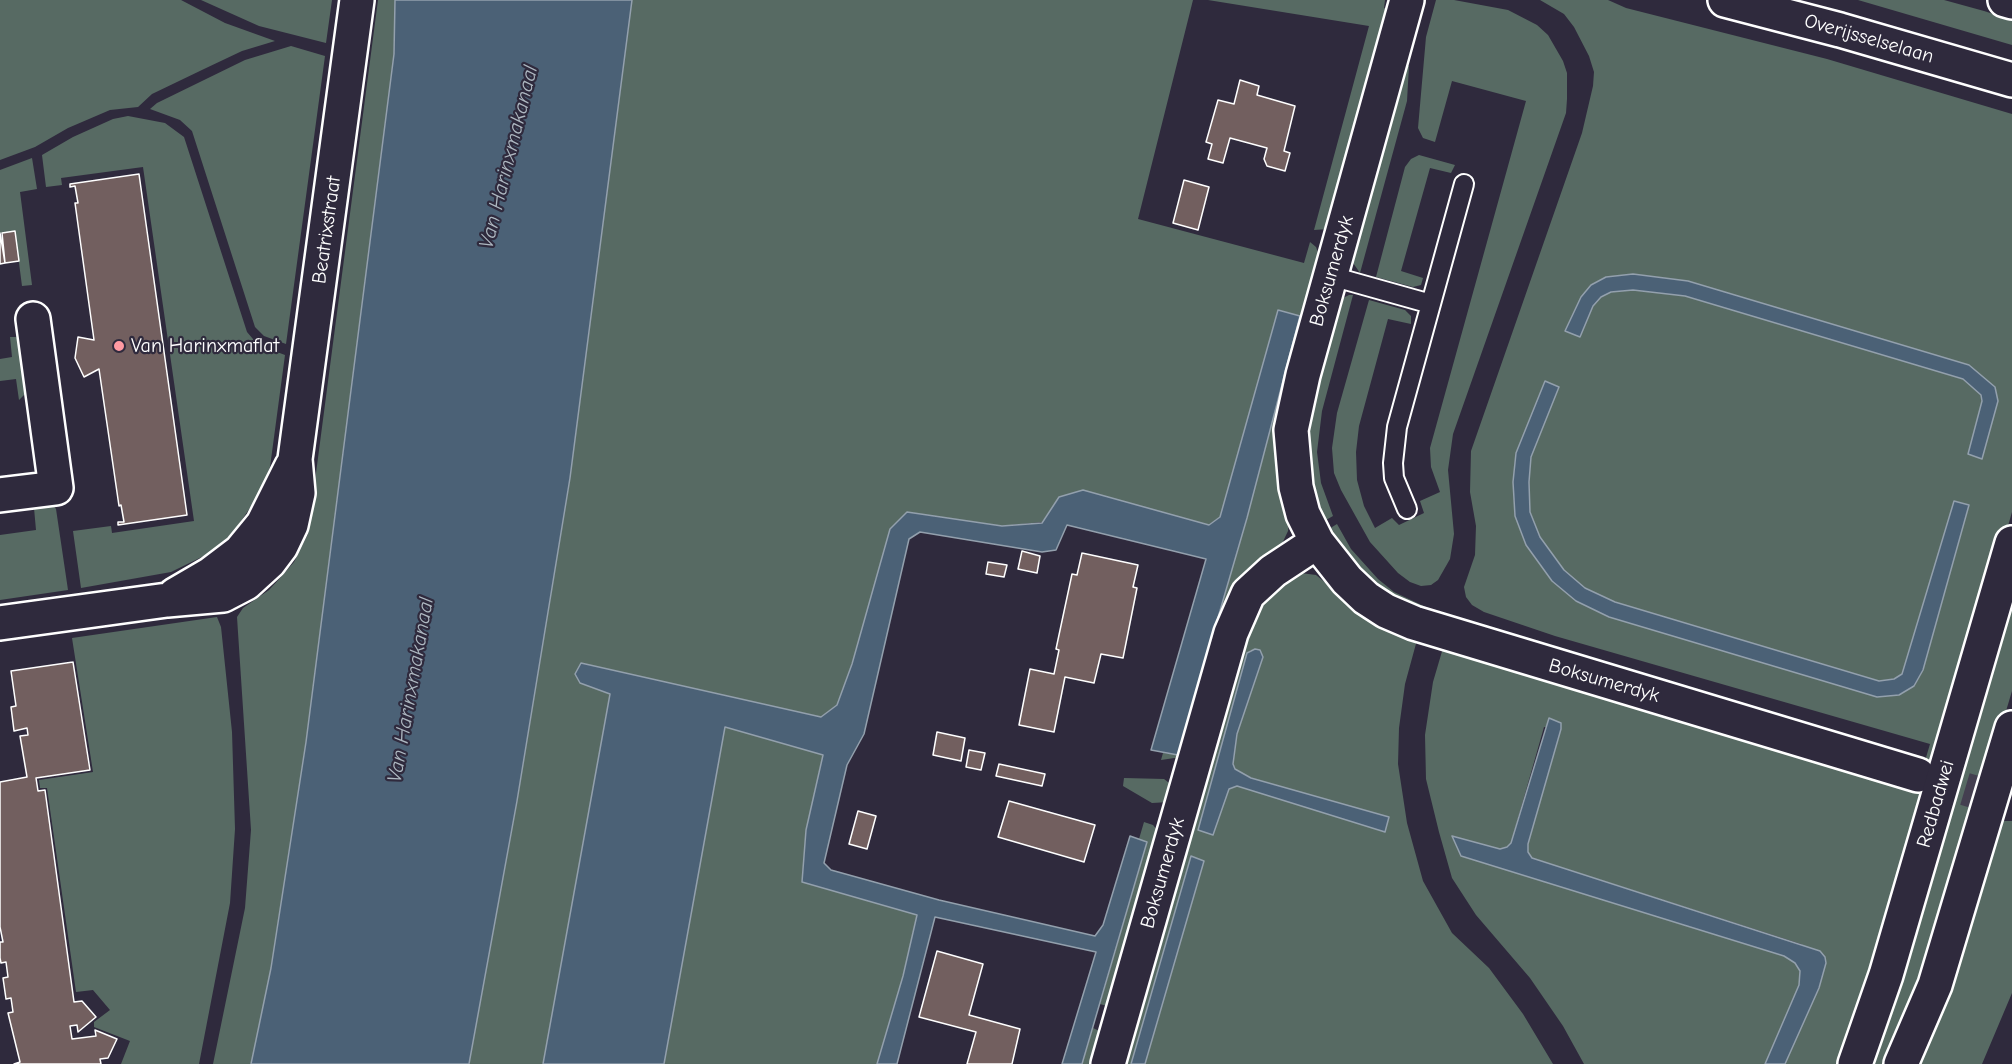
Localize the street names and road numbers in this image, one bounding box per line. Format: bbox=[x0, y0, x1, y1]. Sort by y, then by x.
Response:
street label: Overijsselselaan bbox=[1802, 9, 1936, 69]
street label: Beatrixstraat bbox=[308, 175, 346, 285]
street label: Boksumerdyk bbox=[1305, 213, 1359, 329]
street label: Boksumerdyk bbox=[1546, 654, 1662, 708]
street label: Redbadwei bbox=[1912, 757, 1960, 851]
street label: Boksumerdyk bbox=[1136, 815, 1190, 931]

